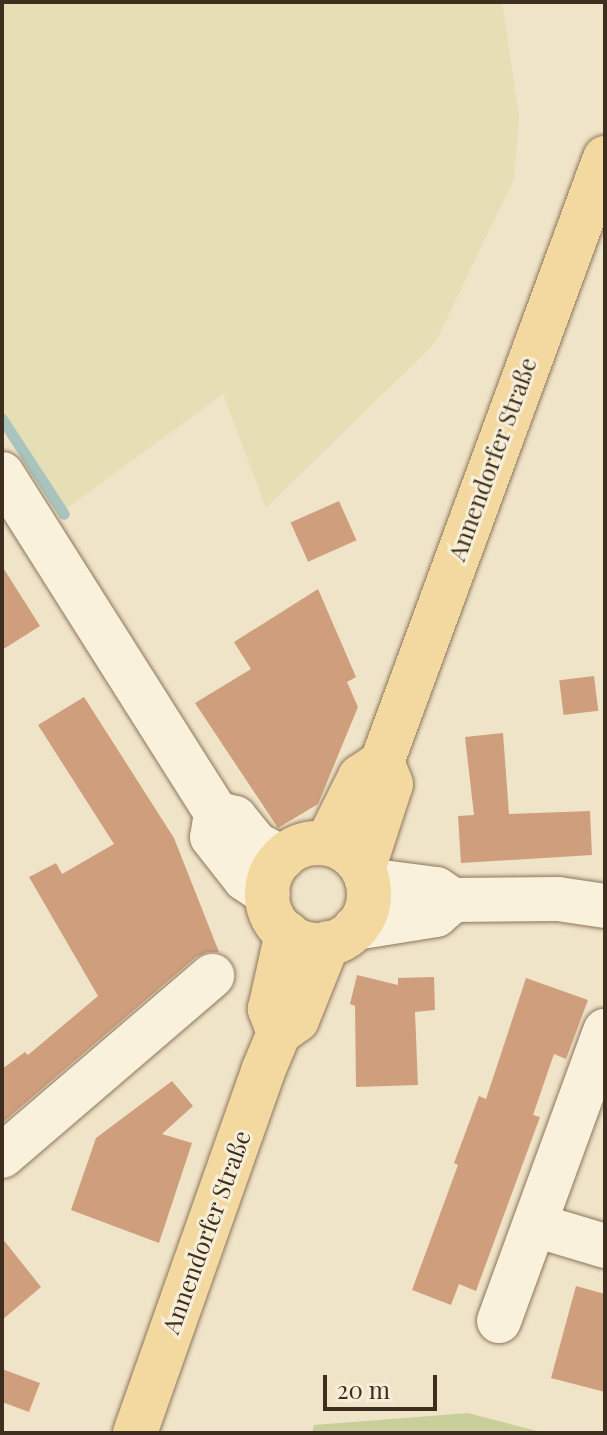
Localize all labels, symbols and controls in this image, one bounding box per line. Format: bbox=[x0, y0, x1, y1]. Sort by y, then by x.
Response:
street label: Annendorfer Straße bbox=[442, 353, 542, 565]
street label: Annendorfer Straße bbox=[156, 1126, 256, 1338]
scale bar bbox=[327, 1359, 441, 1409]
text: 20 m bbox=[337, 1373, 390, 1405]

